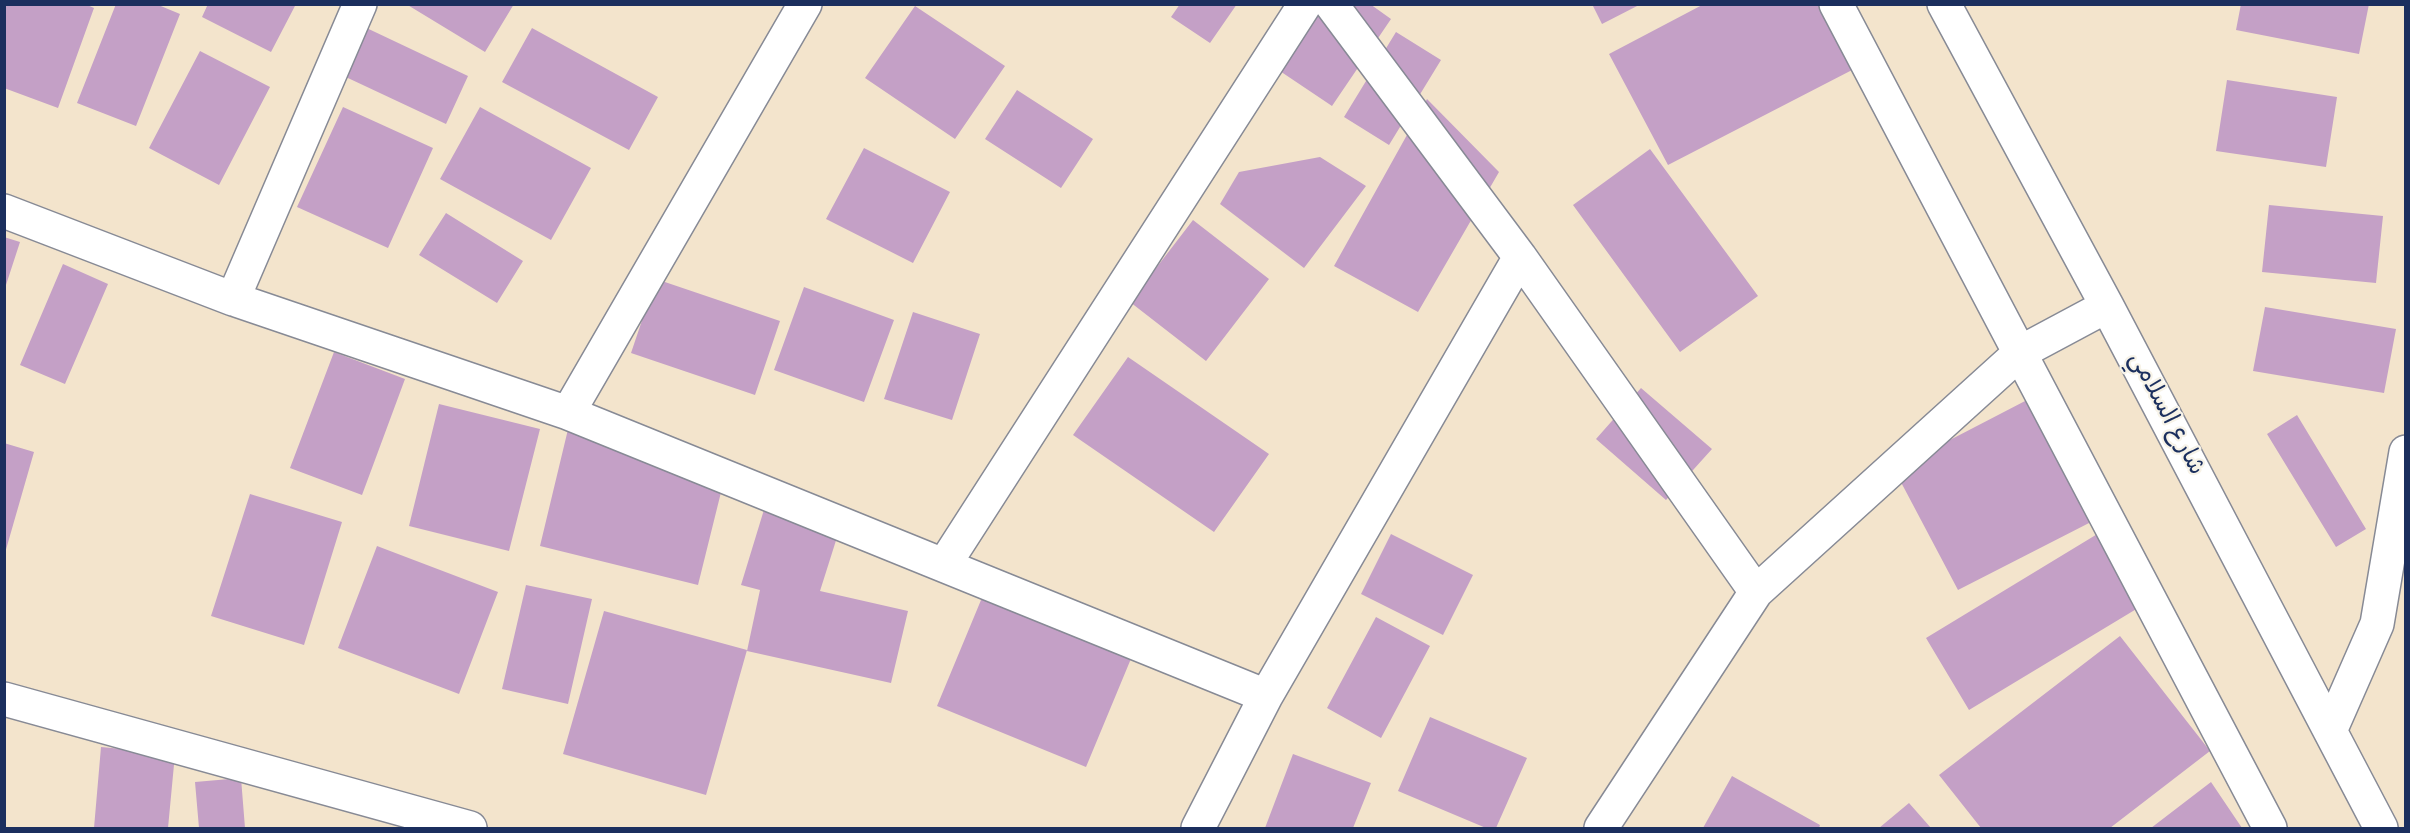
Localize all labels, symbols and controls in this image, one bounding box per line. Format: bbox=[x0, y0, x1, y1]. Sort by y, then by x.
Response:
street label: شارع السلامي bbox=[2120, 349, 2208, 481]

